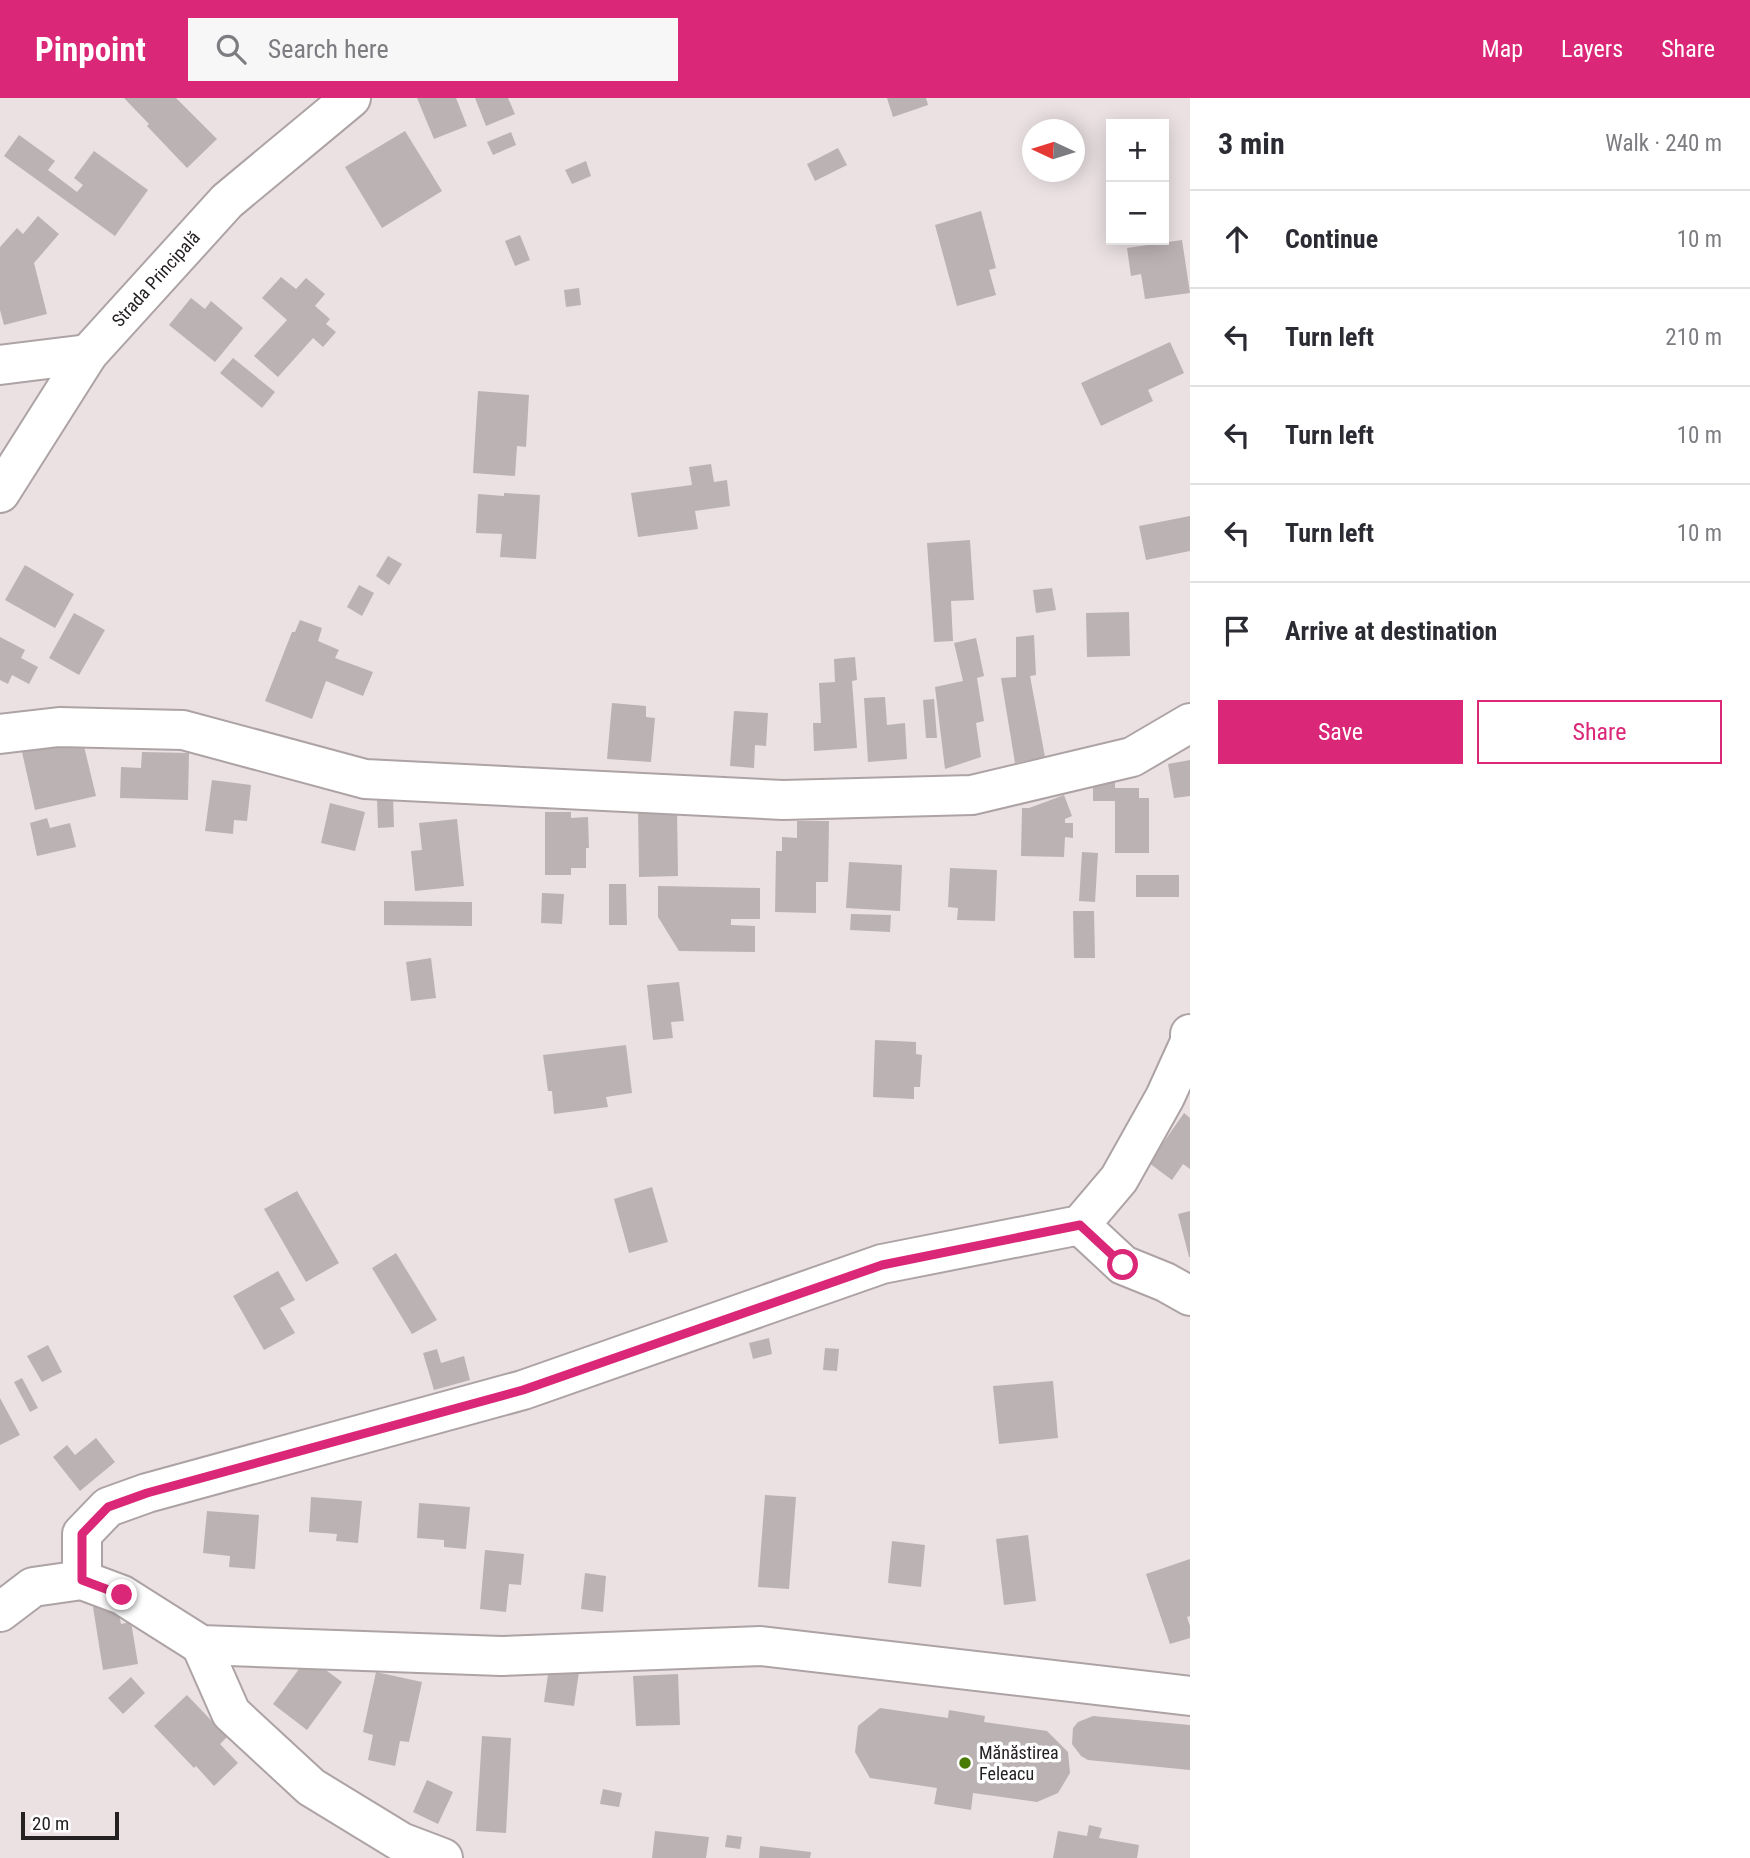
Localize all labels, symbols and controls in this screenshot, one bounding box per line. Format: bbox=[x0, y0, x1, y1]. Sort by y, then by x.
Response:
search box bbox=[188, 18, 678, 81]
text: Pinpoint bbox=[35, 30, 146, 69]
icon: search bbox=[212, 30, 250, 68]
text: Search here bbox=[268, 34, 389, 64]
text: Map bbox=[1482, 35, 1523, 63]
text: Layers bbox=[1561, 35, 1623, 63]
text: Share bbox=[1661, 35, 1715, 63]
north arrow bbox=[1022, 119, 1085, 182]
map controls bbox=[1106, 119, 1169, 245]
button: + bbox=[1106, 119, 1169, 182]
text: 3 min bbox=[1218, 126, 1285, 161]
text: Walk · 240 m bbox=[1605, 130, 1722, 157]
button: − bbox=[1106, 182, 1169, 245]
icon: ahead bbox=[1218, 220, 1256, 258]
text: Continue bbox=[1285, 224, 1378, 254]
text: 10 m bbox=[1677, 226, 1722, 253]
street label: Strada Principală bbox=[107, 227, 204, 331]
icon: left bbox=[1218, 318, 1256, 356]
text: Turn left bbox=[1285, 322, 1374, 352]
text: 210 m bbox=[1665, 324, 1722, 351]
icon: left bbox=[1218, 416, 1256, 454]
text: Turn left bbox=[1285, 420, 1374, 450]
text: 10 m bbox=[1677, 422, 1722, 449]
icon: left bbox=[1218, 514, 1256, 552]
text: Turn left bbox=[1285, 518, 1374, 548]
text: 10 m bbox=[1677, 520, 1722, 547]
icon: arrive bbox=[1218, 612, 1256, 650]
text: Arrive at destination bbox=[1285, 616, 1497, 646]
button: Save bbox=[1218, 700, 1463, 764]
button: Share bbox=[1477, 700, 1722, 764]
route start bbox=[1107, 1249, 1138, 1280]
route end bbox=[106, 1579, 137, 1610]
place label: Mănăstirea Feleacu bbox=[979, 1742, 1059, 1784]
marker: Mănăstirea Feleacu bbox=[957, 1755, 973, 1771]
scale bar bbox=[21, 1809, 119, 1841]
text: 20 m bbox=[32, 1812, 69, 1835]

